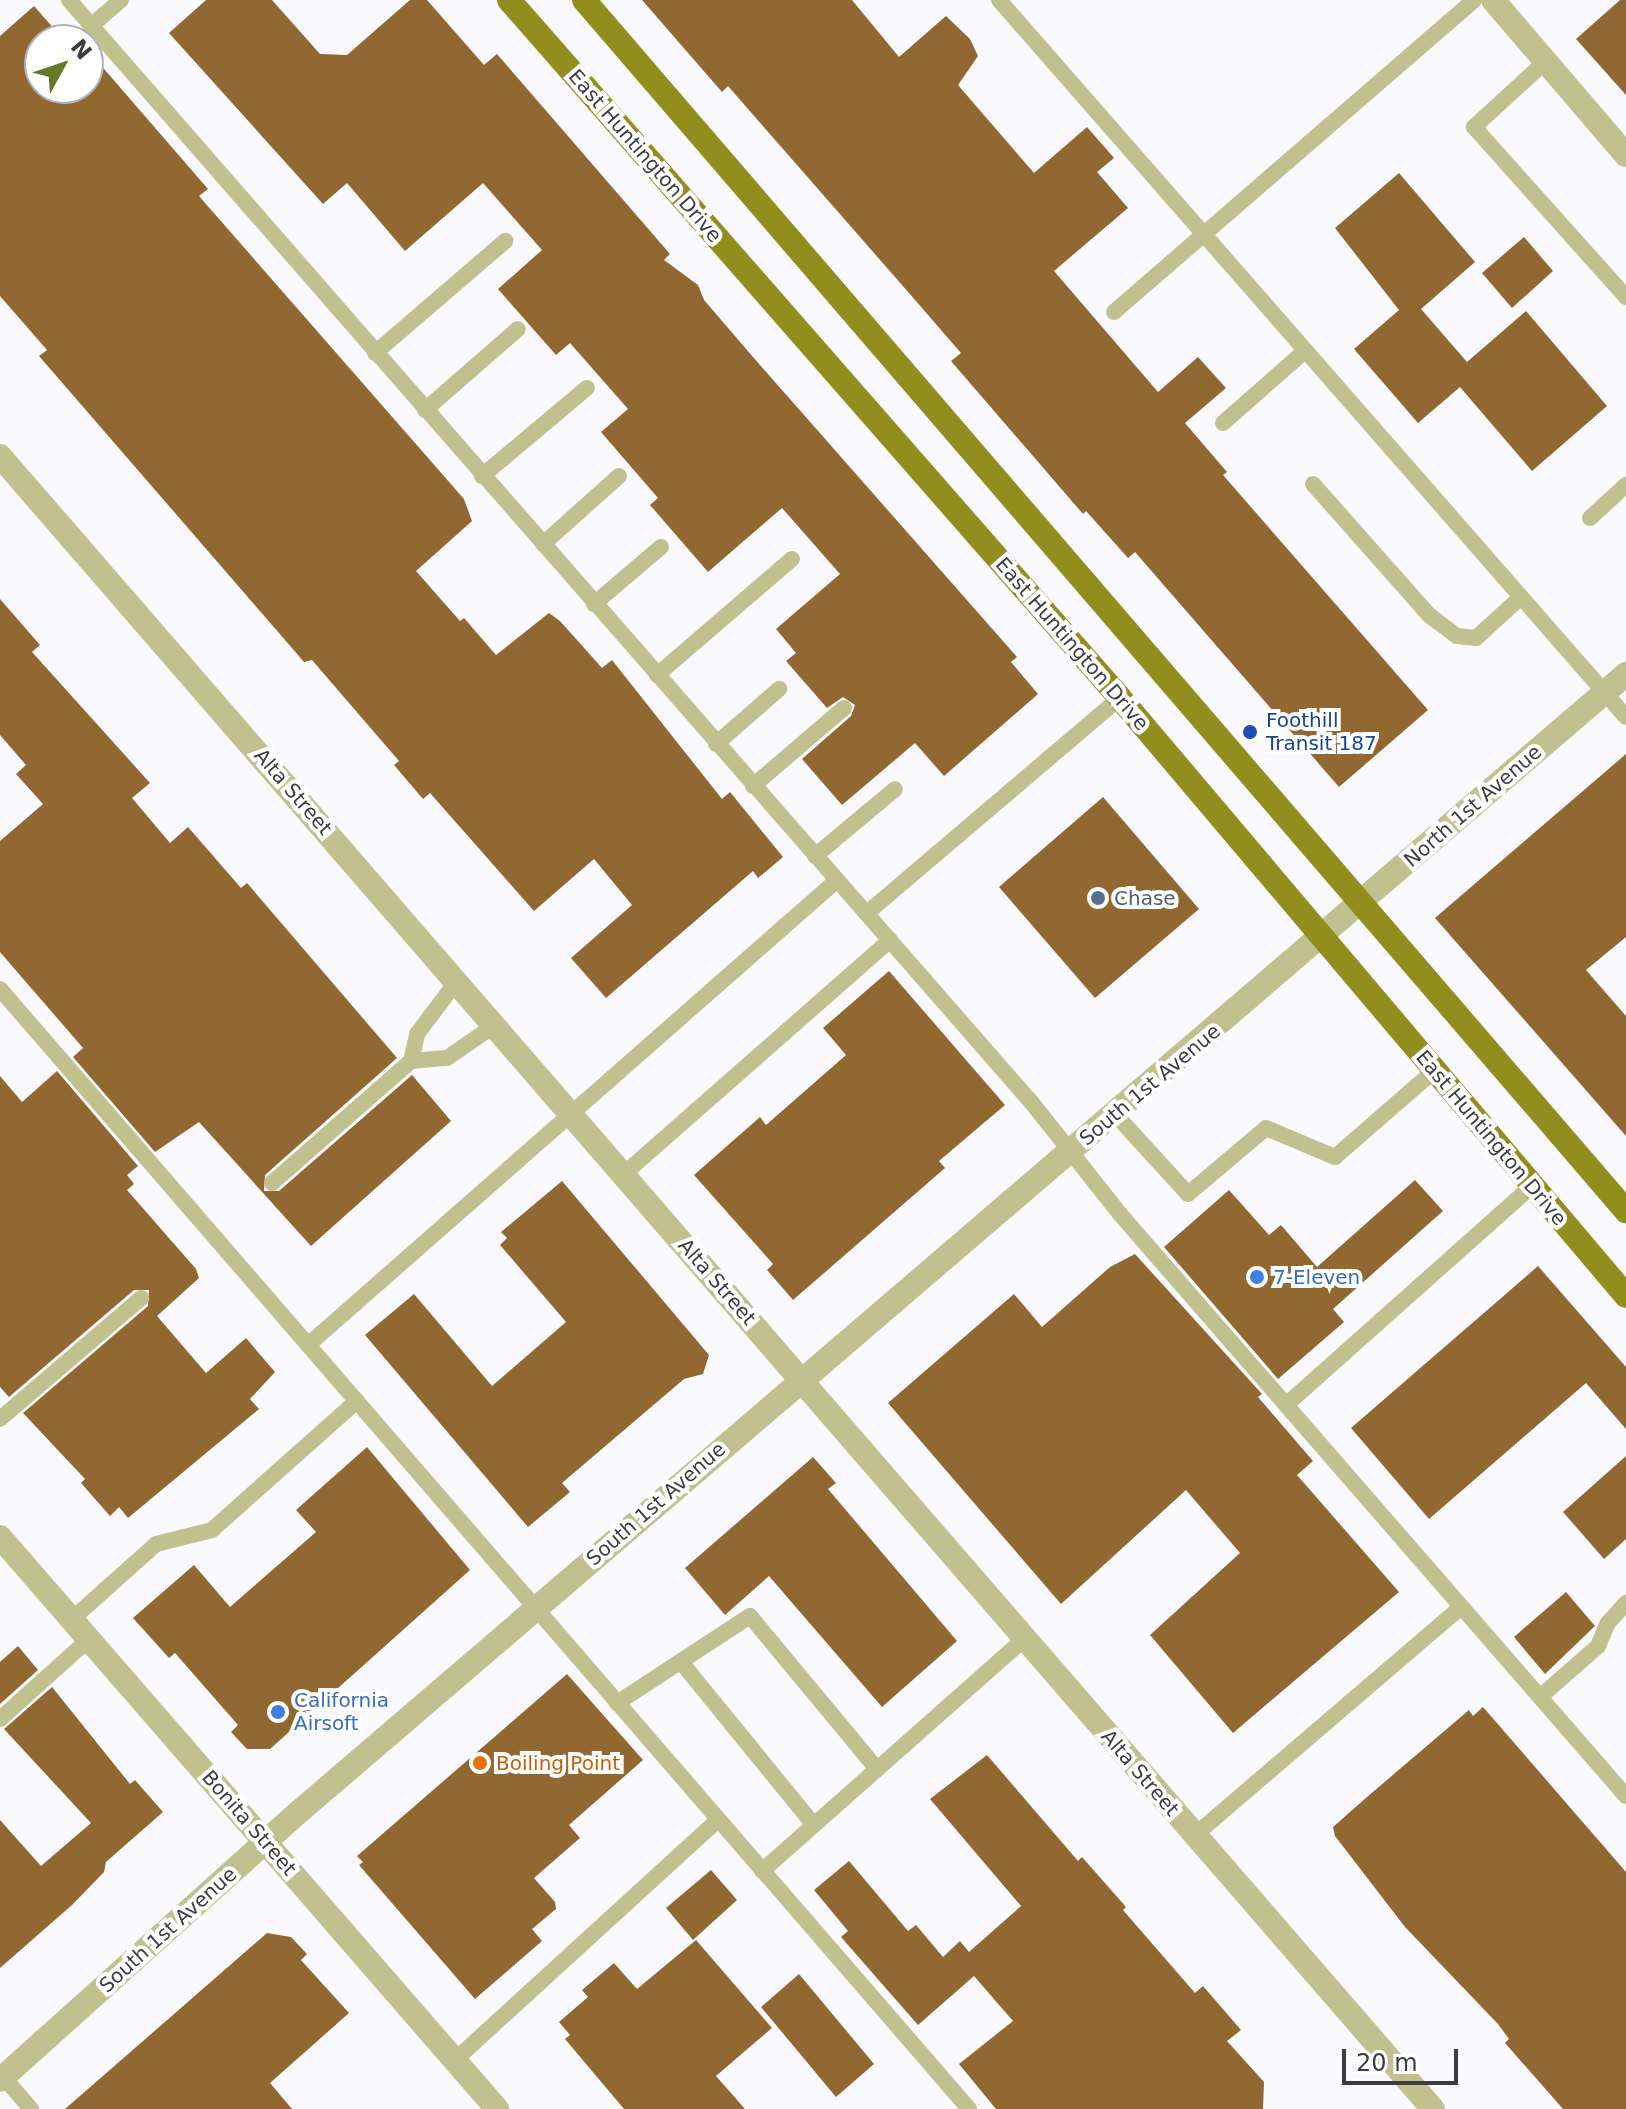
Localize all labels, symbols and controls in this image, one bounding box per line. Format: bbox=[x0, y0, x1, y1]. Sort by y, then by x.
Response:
north arrow bbox=[24, 24, 104, 104]
text: N bbox=[66, 34, 97, 65]
street label: East Huntington Drive bbox=[563, 65, 727, 247]
street label: East Huntington Drive bbox=[990, 553, 1154, 735]
place label: Foothill Transit 187 bbox=[1266, 708, 1377, 755]
marker: Foothill Transit 187 bbox=[1241, 723, 1259, 741]
street label: North 1st Avenue bbox=[1399, 740, 1547, 872]
street label: Alta Street bbox=[249, 744, 337, 840]
place label: Chase bbox=[1114, 886, 1176, 910]
marker: Chase bbox=[1089, 889, 1107, 907]
street label: South 1st Avenue bbox=[1075, 1019, 1225, 1151]
street label: East Huntington Drive bbox=[1411, 1046, 1571, 1230]
street label: Alta Street bbox=[673, 1234, 761, 1330]
place label: 7-Eleven bbox=[1273, 1265, 1360, 1289]
marker: 7-Eleven bbox=[1248, 1268, 1266, 1286]
street label: South 1st Avenue bbox=[582, 1437, 730, 1571]
place label: California Airsoft bbox=[294, 1688, 389, 1735]
marker: California Airsoft bbox=[269, 1703, 287, 1721]
street label: Alta Street bbox=[1096, 1725, 1184, 1821]
place label: Boiling Point bbox=[496, 1751, 620, 1775]
marker: Boiling Point bbox=[471, 1754, 489, 1772]
street label: Bonita Street bbox=[197, 1766, 301, 1880]
street label: South 1st Avenue bbox=[95, 1862, 241, 1998]
scale bar bbox=[1346, 2033, 1462, 2083]
text: 20 m bbox=[1356, 2049, 1418, 2077]

